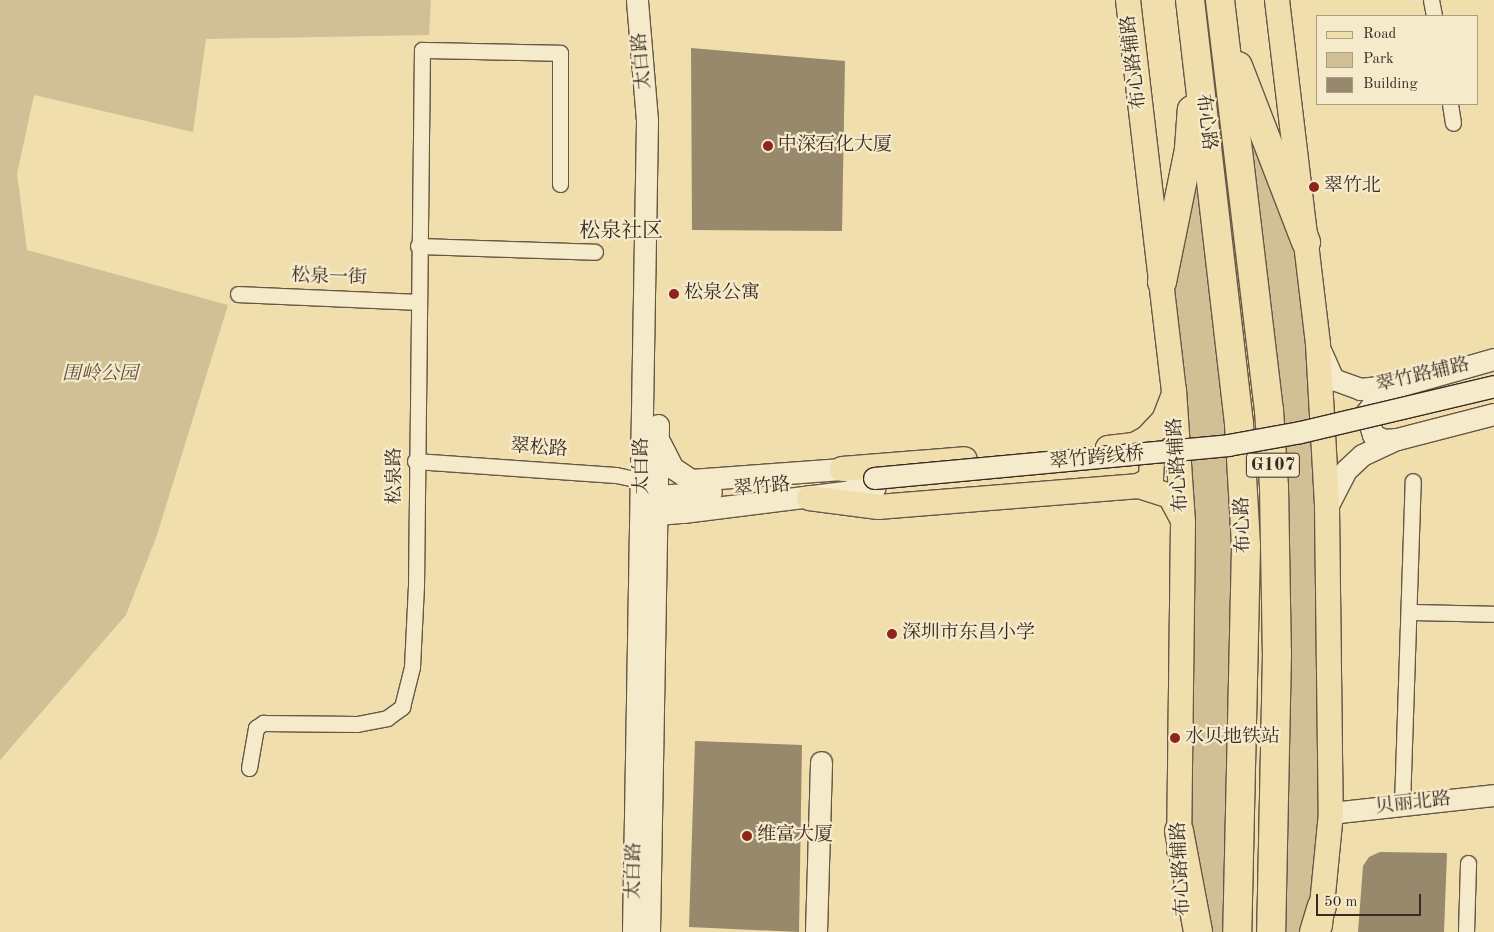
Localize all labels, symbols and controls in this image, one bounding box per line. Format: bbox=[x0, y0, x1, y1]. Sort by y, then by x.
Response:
street label: 布心路辅路 bbox=[1118, 13, 1152, 111]
legend bbox=[1316, 15, 1479, 105]
text: Road bbox=[1363, 27, 1396, 42]
street label: 太白路 bbox=[629, 32, 657, 90]
text: Park bbox=[1363, 52, 1394, 67]
text: Building bbox=[1363, 77, 1418, 92]
street label: 布心路 bbox=[1190, 92, 1220, 152]
place label: 中深石化大厦 bbox=[778, 135, 892, 157]
marker: 中深石化大厦 bbox=[762, 140, 774, 152]
place label: 翠竹北 bbox=[1324, 176, 1381, 198]
marker: 翠竹北 bbox=[1308, 181, 1320, 193]
district label: 松泉社区 bbox=[579, 219, 663, 245]
street label: 松泉一街 bbox=[291, 265, 367, 291]
place label: 松泉公寓 bbox=[684, 283, 760, 305]
marker: 松泉公寓 bbox=[668, 288, 680, 300]
street label: 翠竹路辅路 bbox=[1374, 354, 1472, 398]
park label: 围岭公园 bbox=[62, 364, 138, 386]
street label: 布心路辅路 bbox=[1164, 417, 1194, 513]
street label: 翠松路 bbox=[510, 436, 568, 462]
street label: 太白路 bbox=[632, 438, 654, 494]
street label: 翠竹跨线桥 bbox=[1049, 444, 1145, 474]
street label: 松泉路 bbox=[385, 448, 407, 504]
road number: G107 bbox=[1246, 450, 1300, 480]
street label: 翠竹路 bbox=[733, 474, 791, 502]
street label: 布心路 bbox=[1232, 496, 1256, 554]
place label: 深圳市东昌小学 bbox=[902, 623, 1035, 645]
marker: 深圳市东昌小学 bbox=[886, 628, 898, 640]
place label: 水贝地铁站 bbox=[1185, 727, 1280, 749]
marker: 水贝地铁站 bbox=[1169, 732, 1181, 744]
street label: 贝丽北路 bbox=[1374, 789, 1452, 819]
street label: 布心路辅路 bbox=[1168, 821, 1196, 917]
place label: 维富大厦 bbox=[757, 825, 833, 847]
marker: 维富大厦 bbox=[741, 830, 753, 842]
street label: 太白路 bbox=[623, 842, 647, 900]
scale bar bbox=[1319, 884, 1424, 916]
text: 50 m bbox=[1324, 895, 1358, 910]

